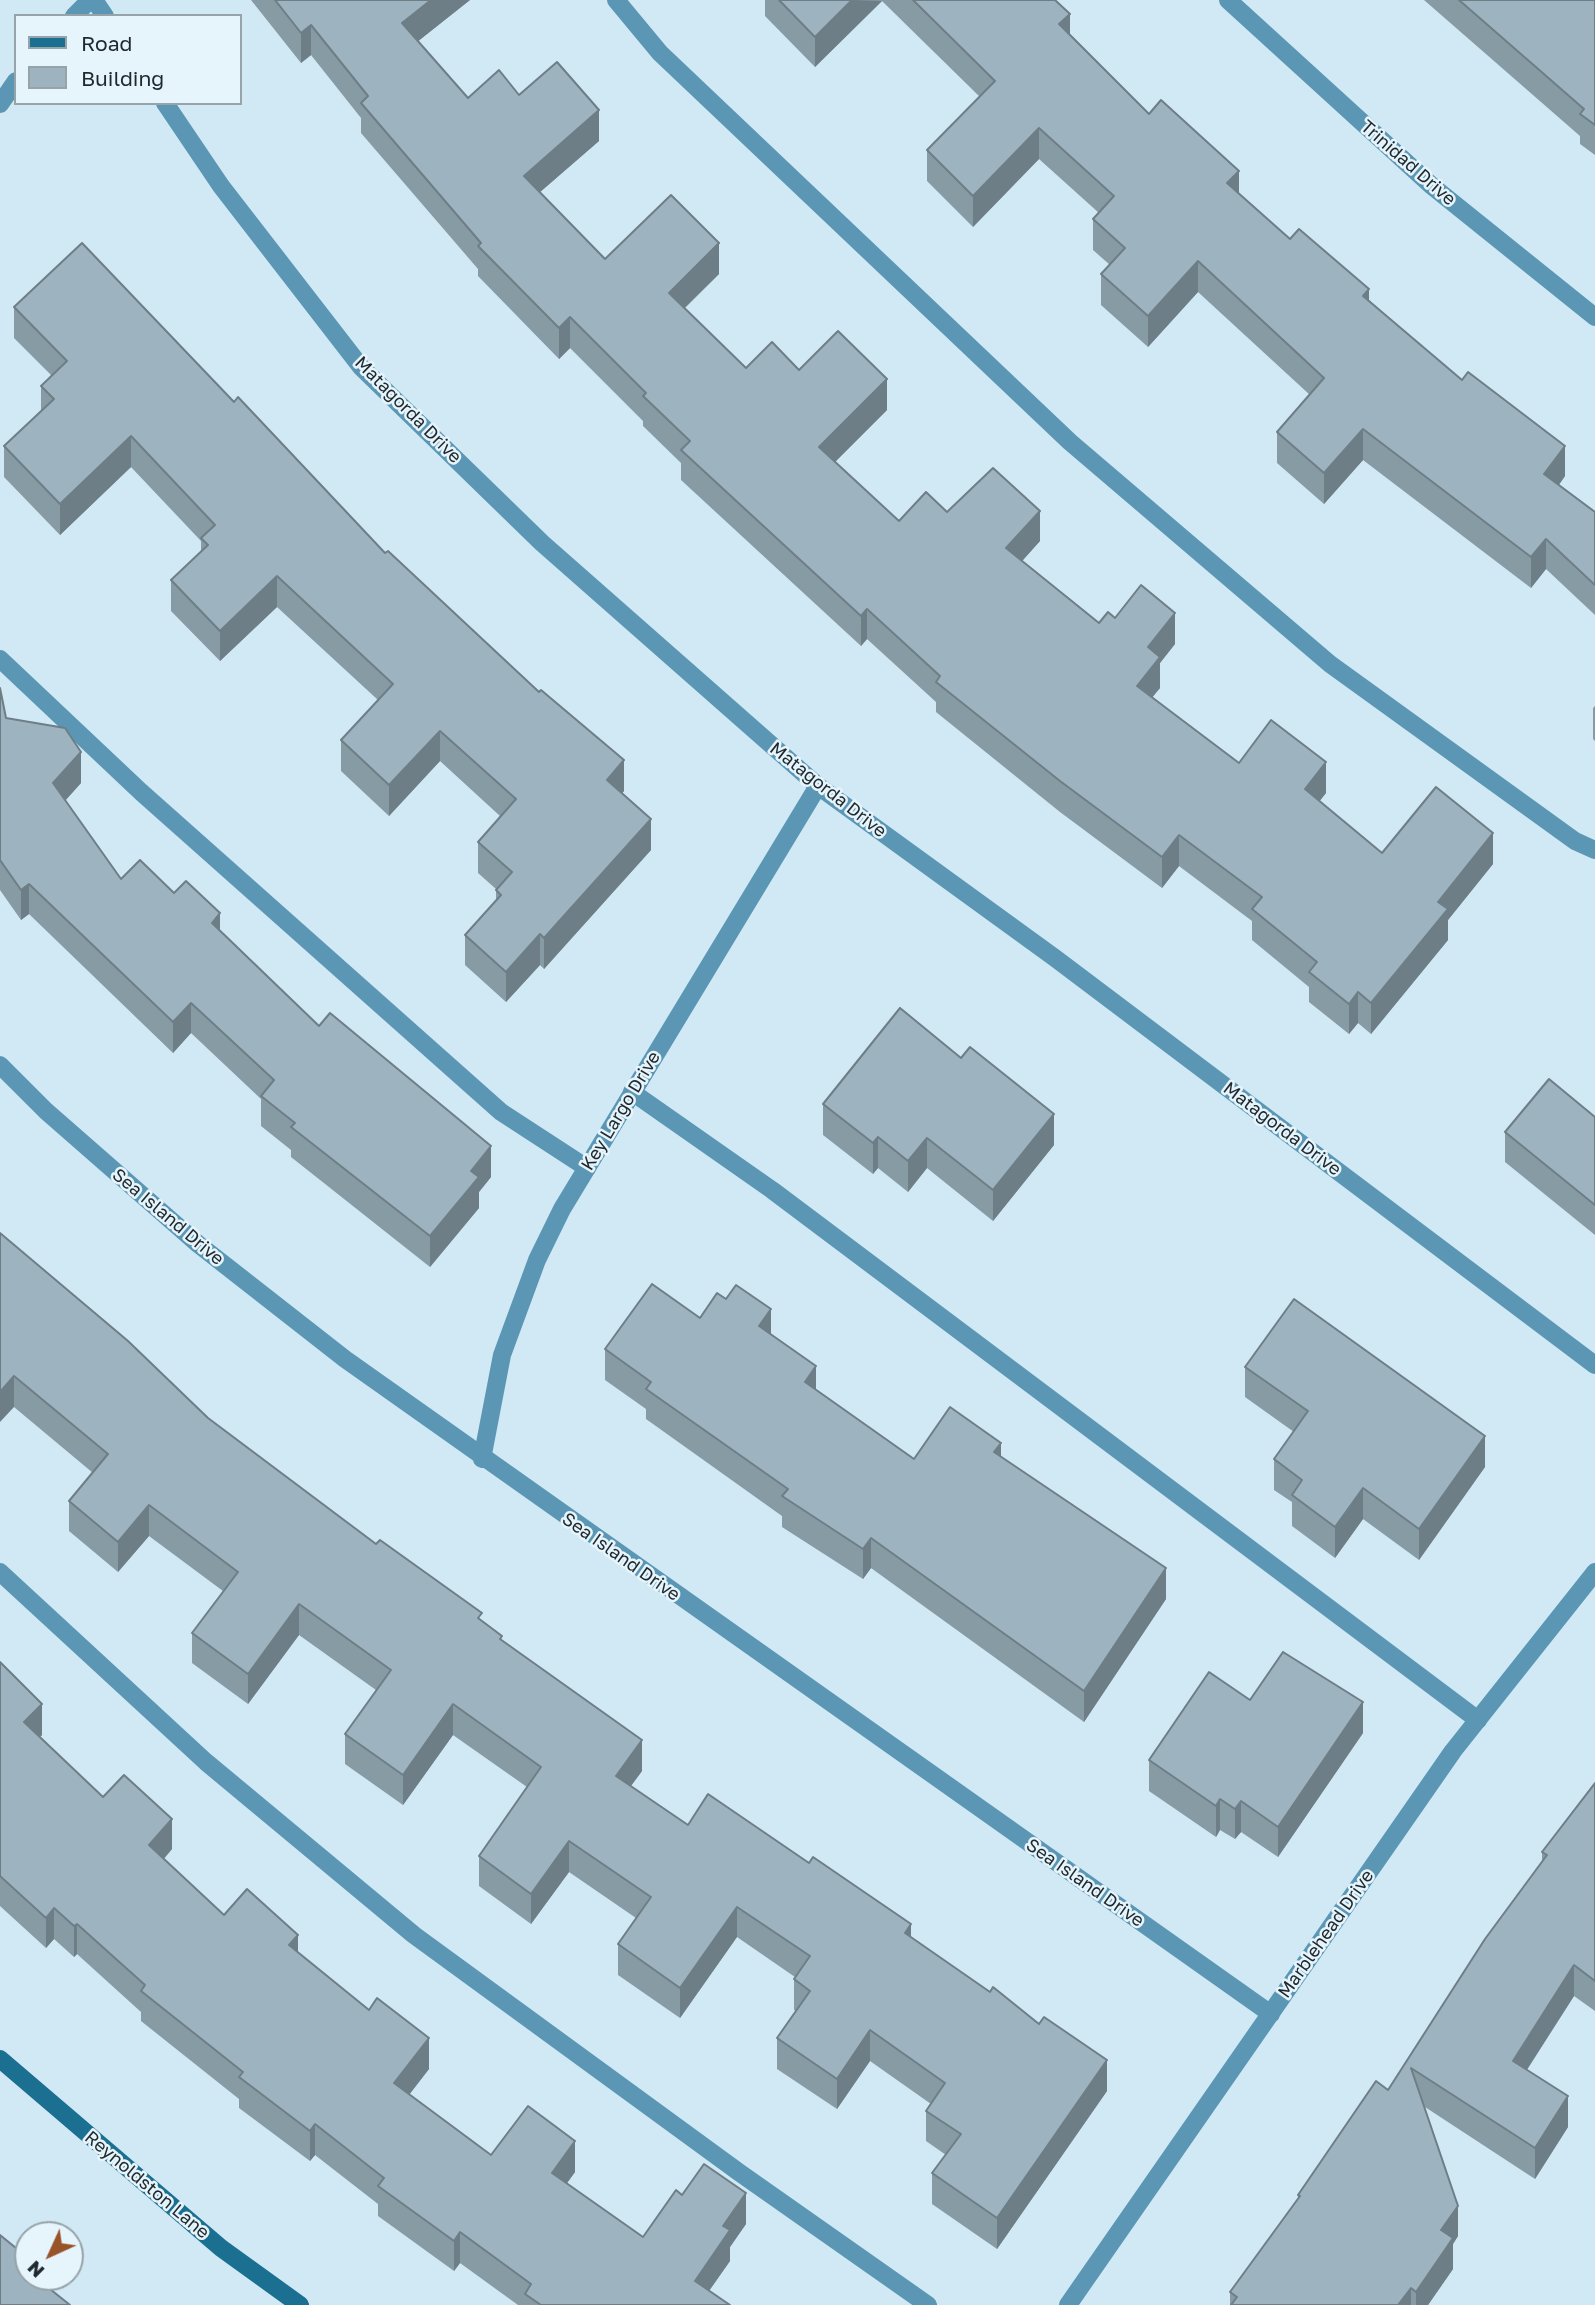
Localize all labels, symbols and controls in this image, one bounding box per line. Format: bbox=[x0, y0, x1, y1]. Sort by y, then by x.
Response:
legend bbox=[14, 14, 242, 105]
text: Road bbox=[81, 30, 132, 56]
text: Building bbox=[81, 65, 164, 91]
street label: Trinidad Drive bbox=[1356, 116, 1460, 210]
street label: Matagorda Drive bbox=[350, 352, 466, 468]
street label: Matagorda Drive bbox=[765, 738, 891, 842]
street label: Key Largo Drive bbox=[577, 1048, 665, 1174]
street label: Matagorda Drive bbox=[1219, 1078, 1345, 1180]
street label: Sea Island Drive bbox=[108, 1164, 228, 1270]
street label: Sea Island Drive bbox=[558, 1508, 684, 1606]
street label: Sea Island Drive bbox=[1022, 1834, 1148, 1932]
street label: Marblehead Drive bbox=[1274, 1866, 1378, 2002]
street label: Reynoldston Lane bbox=[80, 2127, 214, 2243]
north arrow bbox=[14, 2221, 84, 2291]
text: N bbox=[22, 2257, 48, 2283]

